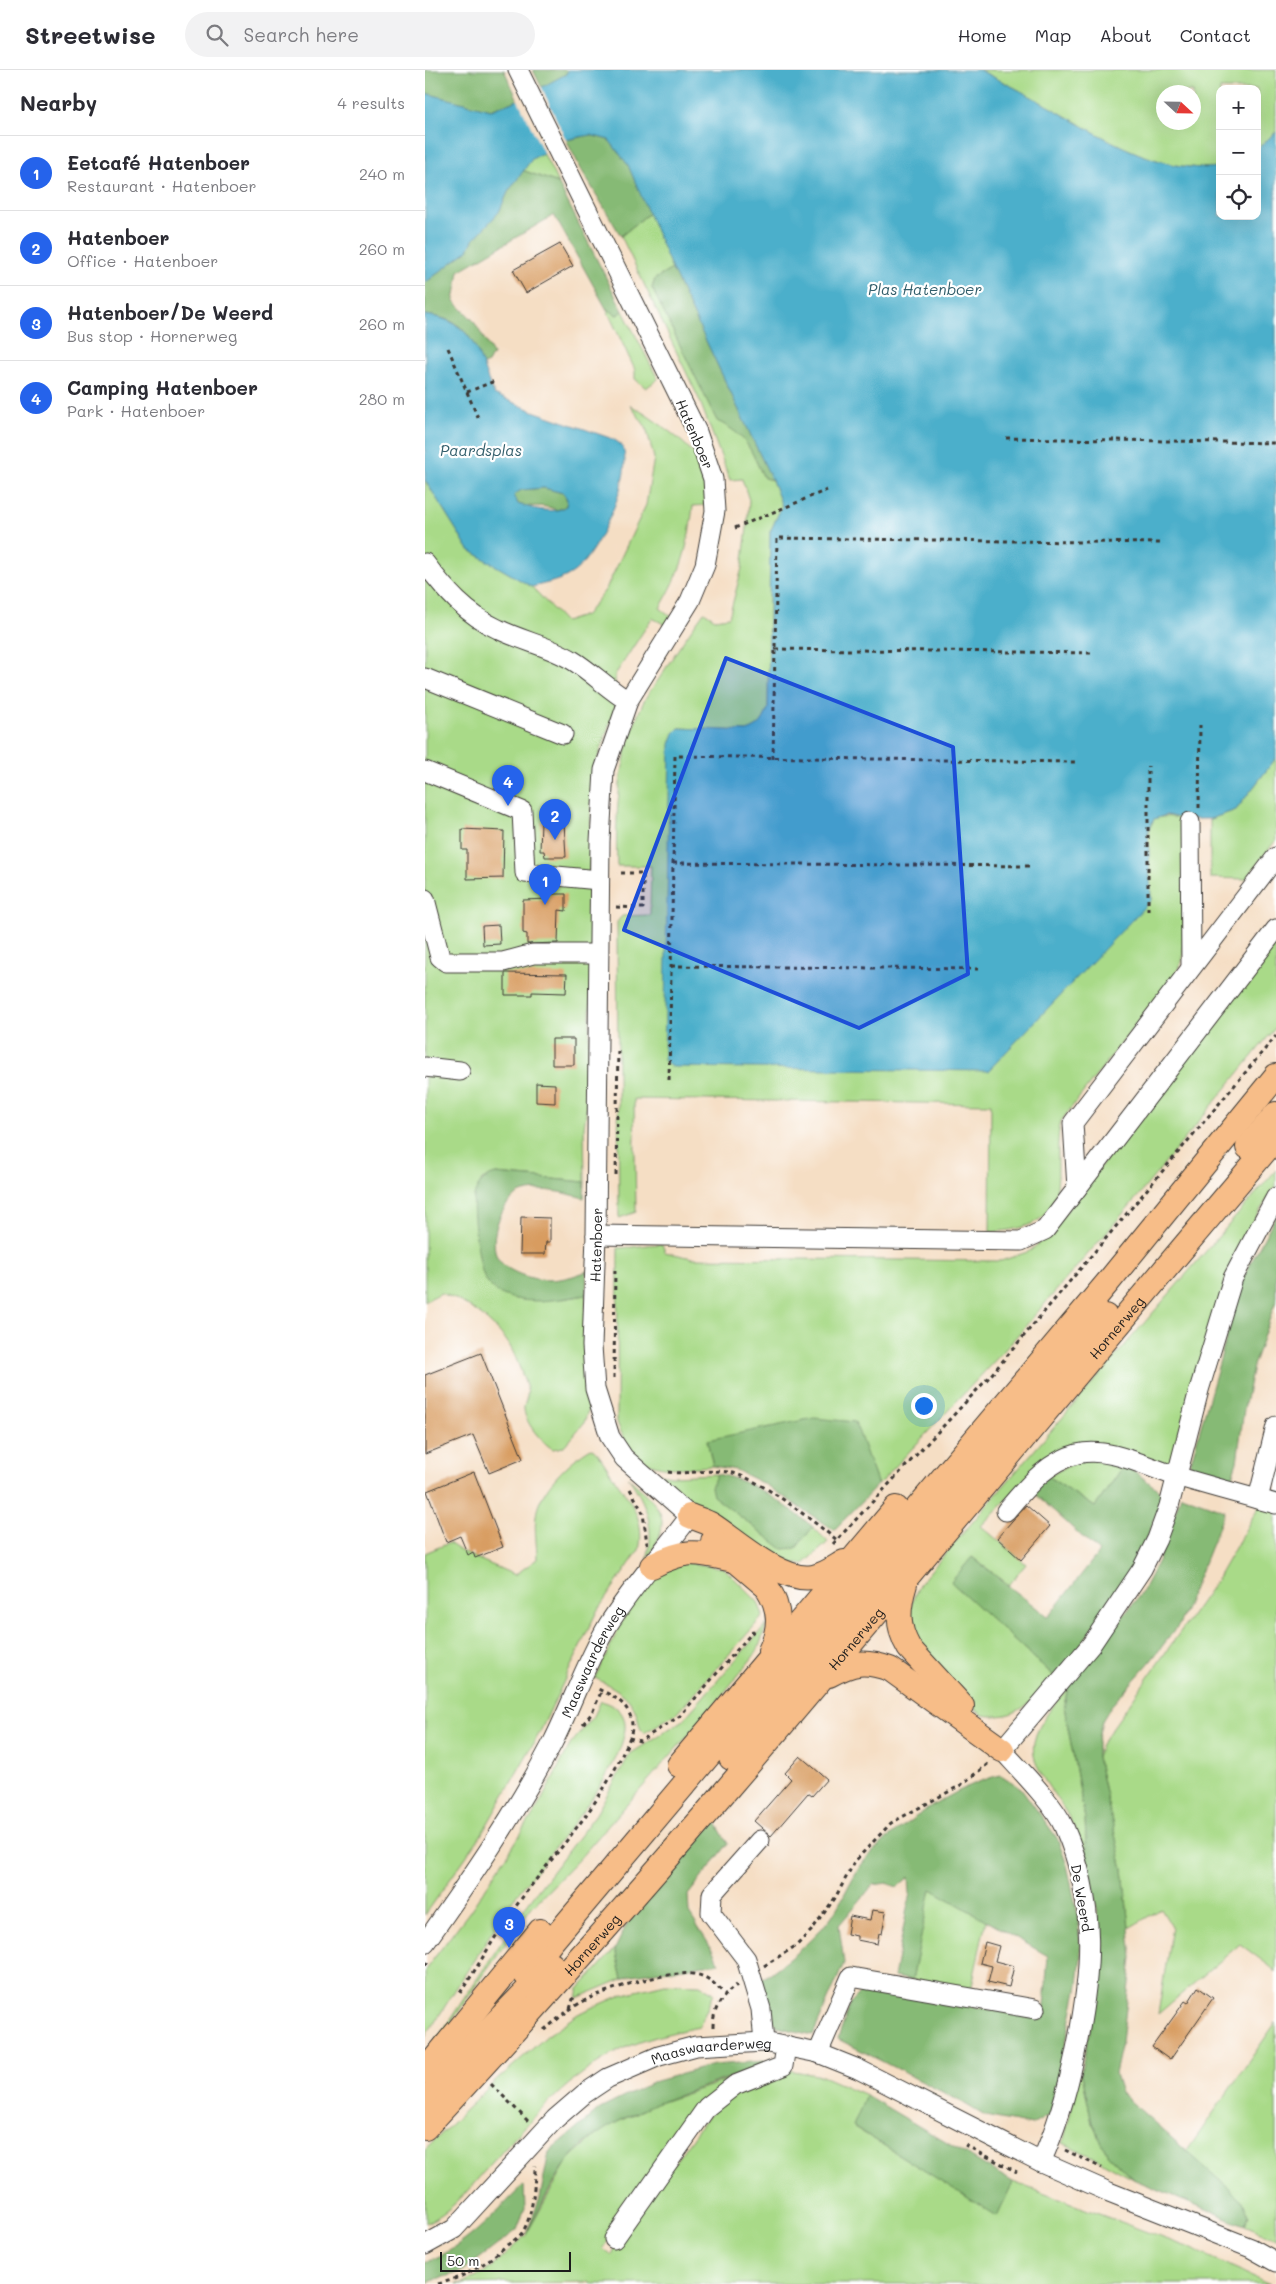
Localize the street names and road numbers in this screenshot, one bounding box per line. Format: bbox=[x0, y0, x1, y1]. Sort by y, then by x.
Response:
street label: Hatenboer bbox=[672, 396, 718, 472]
street label: Hatenboer bbox=[585, 1208, 606, 1282]
street label: Hornerweg bbox=[1084, 1292, 1148, 1363]
street label: Maaswaarderweg bbox=[556, 1602, 628, 1720]
street label: Hornerweg bbox=[823, 1603, 887, 1674]
street label: De Weerd bbox=[1067, 1863, 1097, 1933]
street label: Hornerweg bbox=[559, 1909, 624, 1979]
street label: Maaswaarderweg bbox=[647, 2033, 774, 2068]

